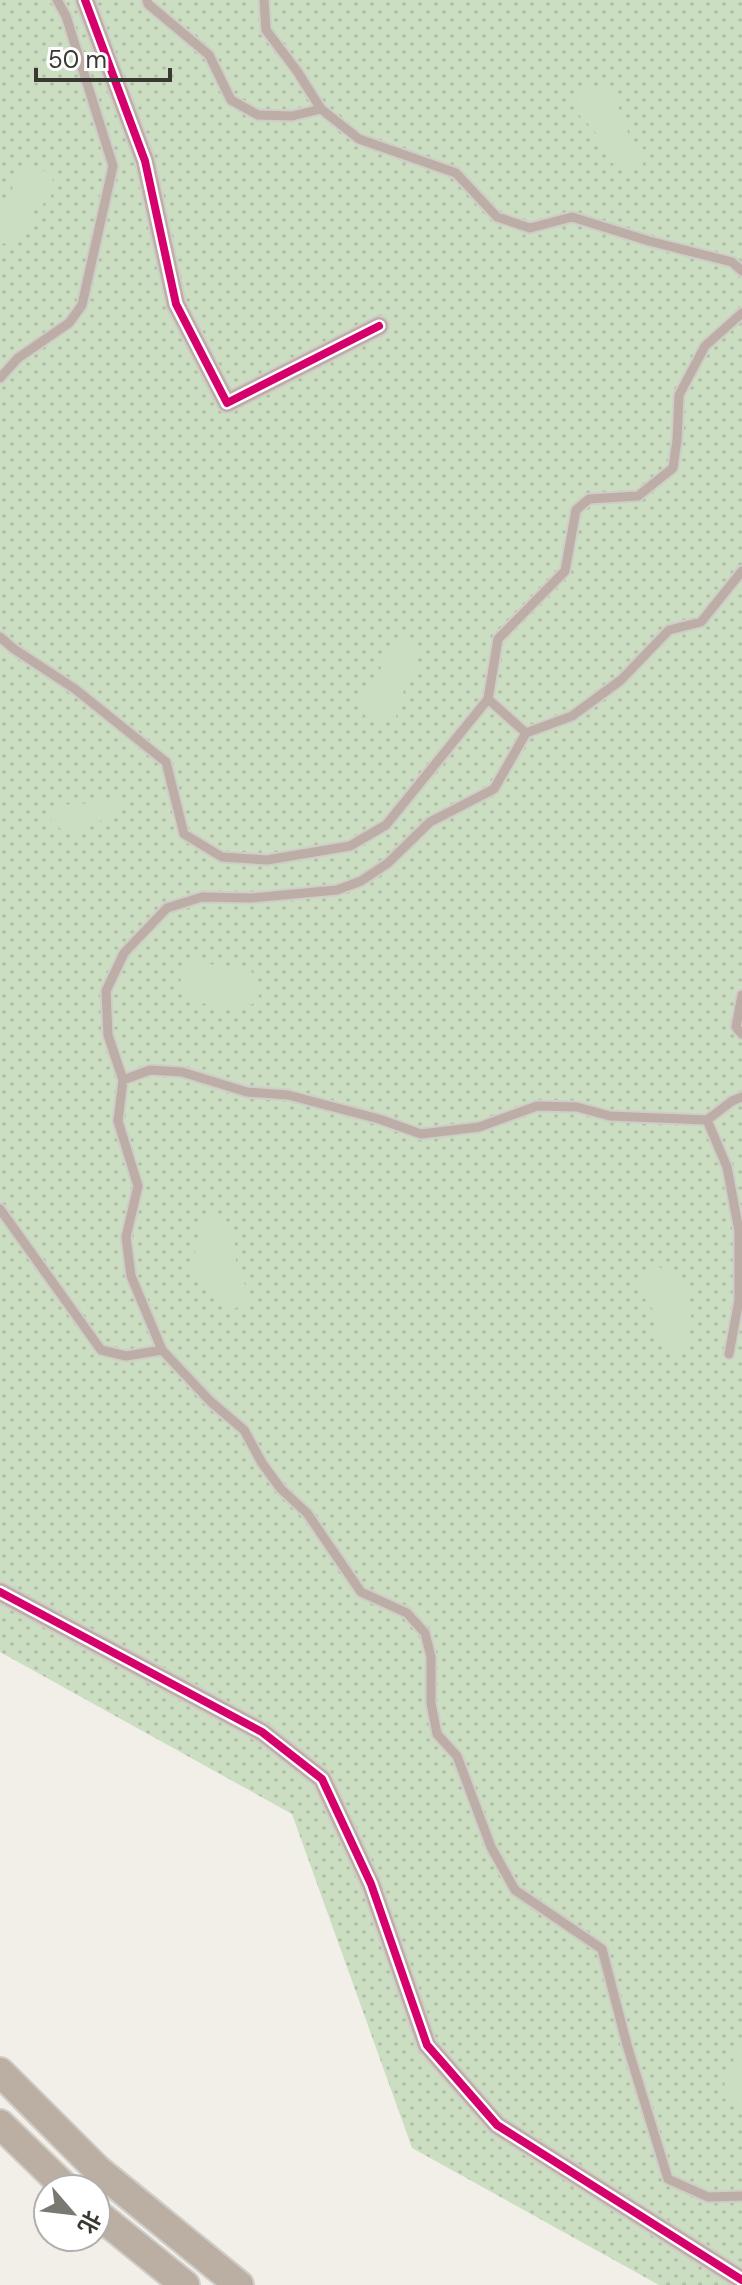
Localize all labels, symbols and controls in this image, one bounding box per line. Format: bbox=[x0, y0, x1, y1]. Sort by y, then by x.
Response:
scale bar bbox=[36, 32, 170, 82]
text: 50 m bbox=[48, 44, 107, 75]
north arrow bbox=[32, 2173, 112, 2253]
text: 北 bbox=[71, 2206, 107, 2239]

